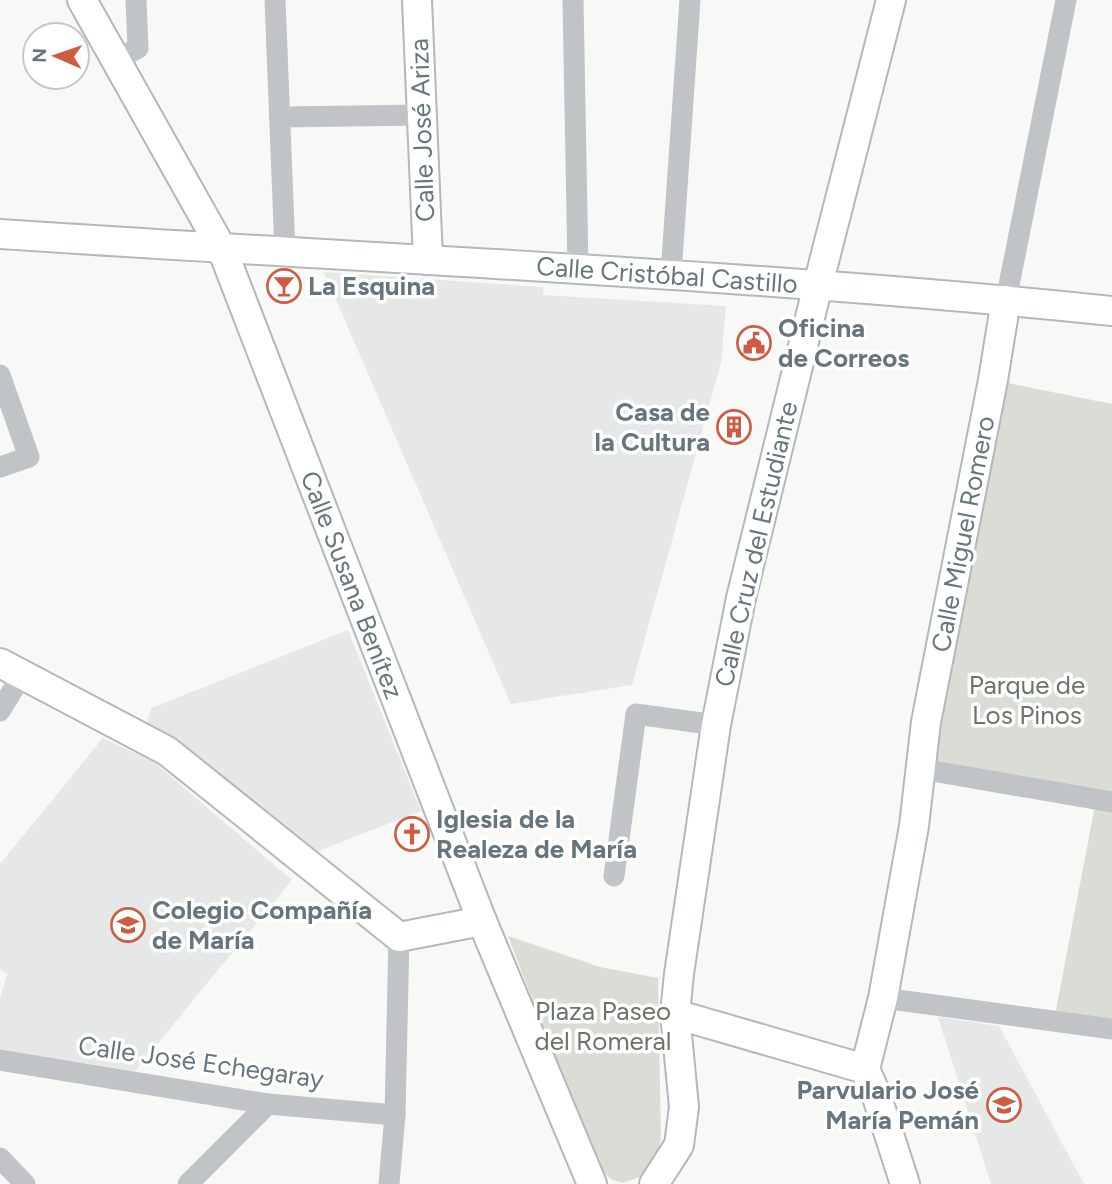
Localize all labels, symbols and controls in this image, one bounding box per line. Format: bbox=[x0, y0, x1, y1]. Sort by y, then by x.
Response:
north arrow bbox=[21, 21, 91, 91]
street label: Calle José Ariza bbox=[403, 38, 441, 222]
text: N bbox=[28, 48, 51, 63]
street label: Calle Cristóbal Castillo bbox=[535, 250, 799, 300]
bar icon: La Esquina bbox=[265, 267, 303, 305]
place label: La Esquina bbox=[308, 270, 435, 302]
place label: Oficina de Correos bbox=[778, 312, 909, 374]
public building icon: Oficina de Correos bbox=[735, 324, 773, 362]
place label: Casa de la Cultura bbox=[595, 396, 710, 458]
street label: Calle Cruz del Estudiante bbox=[708, 398, 804, 690]
building icon: Casa de la Cultura bbox=[715, 408, 753, 446]
street label: Calle Miguel Romero bbox=[924, 413, 1002, 655]
street label: Calle Susana Benítez bbox=[294, 467, 410, 703]
park label: Parque de Los Pinos bbox=[969, 669, 1085, 731]
place label: Iglesia de la Realeza de María bbox=[436, 803, 637, 865]
church icon: Iglesia de la Realeza de María bbox=[393, 815, 431, 853]
place label: Colegio Compañía de María bbox=[152, 894, 372, 956]
school or university icon: Colegio Compañía de María bbox=[109, 906, 147, 944]
park label: Plaza Paseo del Romeral bbox=[534, 995, 672, 1057]
street label: Calle José Echegaray bbox=[76, 1029, 326, 1095]
place label: Parvulario José María Pemán bbox=[796, 1074, 979, 1136]
school or university icon: Parvulario José María Pemán bbox=[985, 1086, 1023, 1124]

